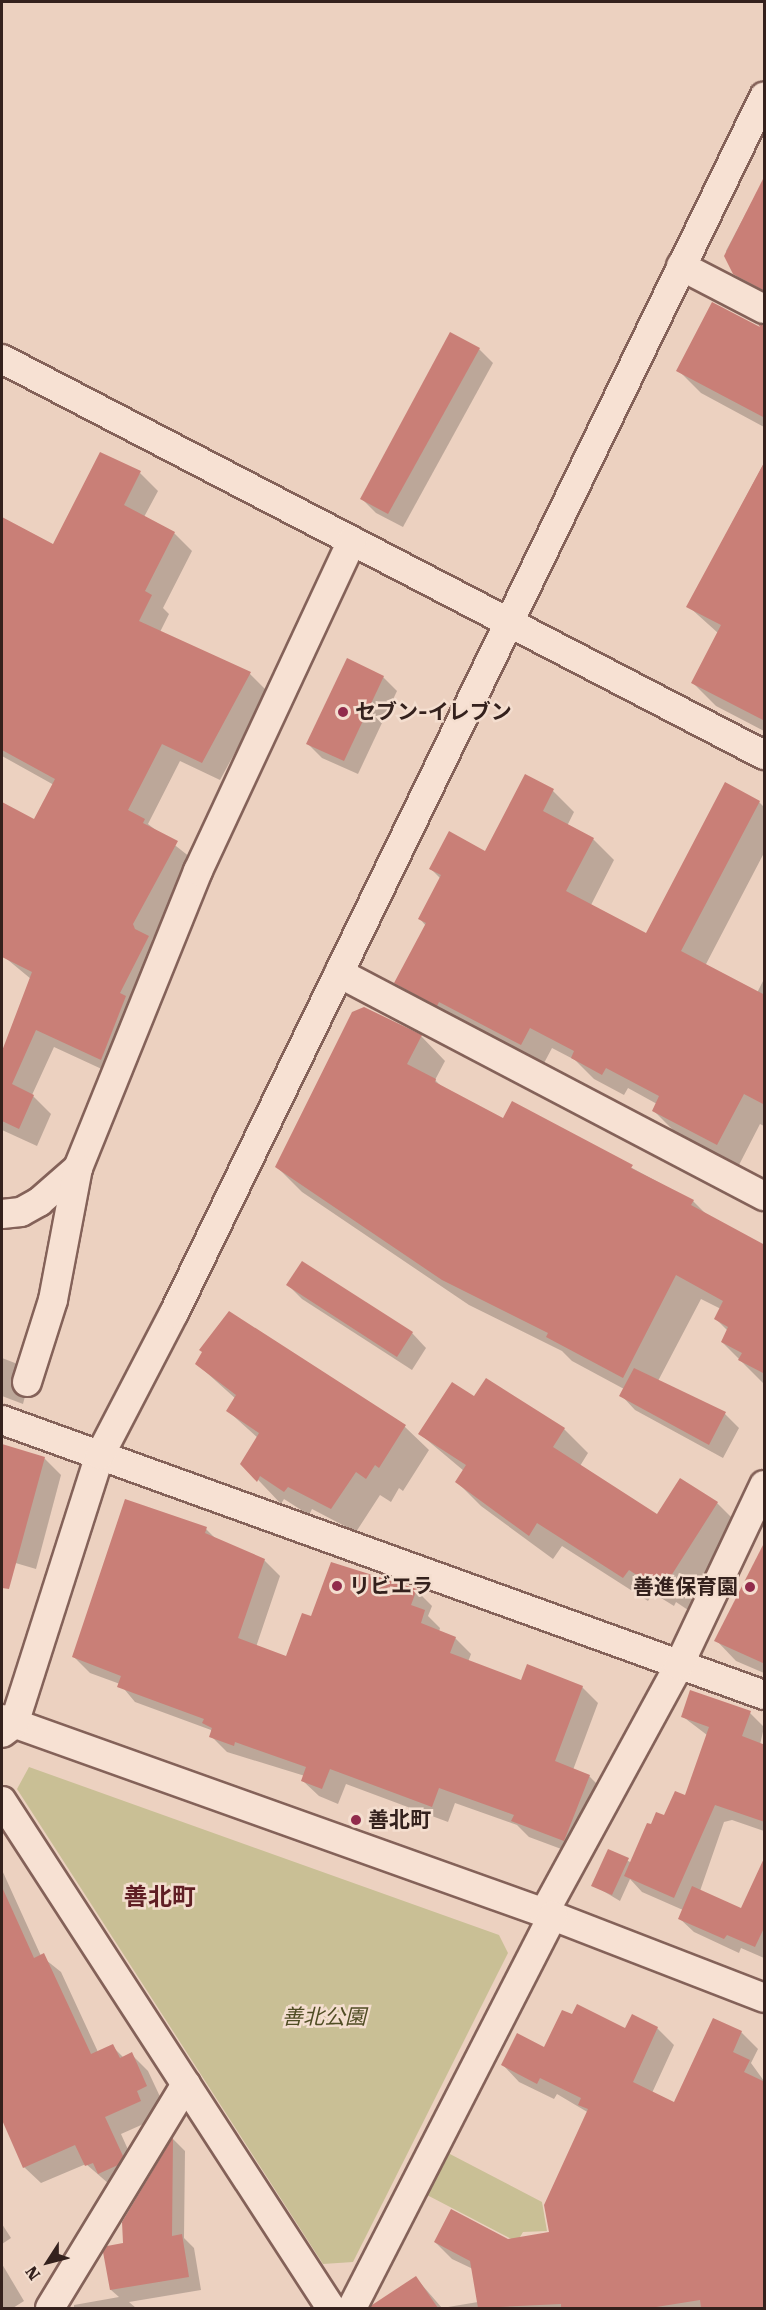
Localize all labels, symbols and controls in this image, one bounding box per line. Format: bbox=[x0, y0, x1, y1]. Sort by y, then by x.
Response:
place label: セブン-イレブン bbox=[355, 699, 512, 725]
marker: セブン-イレブン bbox=[336, 705, 350, 719]
place label: リビエラ bbox=[349, 1573, 433, 1599]
place label: 善進保育園 bbox=[633, 1574, 738, 1600]
marker: リビエラ bbox=[330, 1579, 344, 1593]
marker: 善進保育園 bbox=[743, 1580, 757, 1594]
place label: 善北町 bbox=[368, 1807, 431, 1833]
marker: 善北町 bbox=[349, 1813, 363, 1827]
district label: 善北町 bbox=[124, 1884, 196, 1912]
park label: 善北公園 bbox=[282, 2004, 366, 2030]
north arrow bbox=[18, 2232, 78, 2292]
text: N bbox=[22, 2262, 44, 2283]

